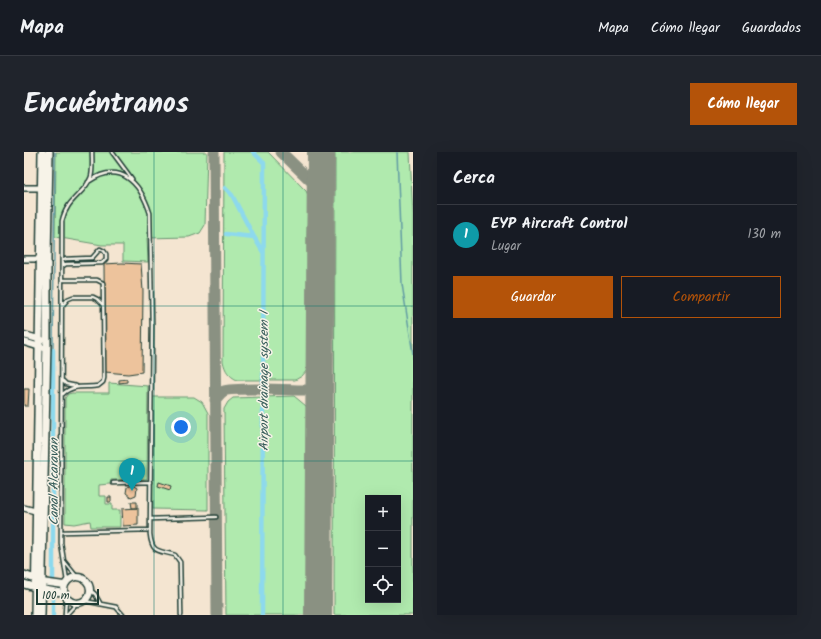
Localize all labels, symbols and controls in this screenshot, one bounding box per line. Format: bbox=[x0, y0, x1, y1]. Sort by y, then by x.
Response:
text: Mapa bbox=[20, 13, 64, 43]
text: Mapa bbox=[598, 17, 629, 39]
text: Cómo llegar bbox=[651, 17, 720, 39]
text: Guardados bbox=[742, 17, 801, 39]
text: Encuéntranos bbox=[24, 82, 189, 127]
button: Cómo llegar bbox=[690, 83, 797, 125]
text: Cerca bbox=[453, 165, 495, 192]
text: EYP Aircraft Control bbox=[491, 212, 627, 236]
text: 1 bbox=[464, 224, 468, 245]
text: 130 m bbox=[747, 224, 781, 245]
text: Lugar bbox=[491, 236, 521, 257]
button: Guardar bbox=[453, 276, 613, 318]
button: Compartir bbox=[621, 276, 781, 318]
water label: Airport drainage system I bbox=[254, 309, 275, 451]
your location bbox=[171, 417, 191, 437]
water label: Canal Alcaravan bbox=[44, 437, 65, 526]
pin: 1 bbox=[119, 458, 145, 491]
map controls bbox=[365, 495, 401, 603]
button: + bbox=[365, 495, 401, 531]
button: − bbox=[365, 531, 401, 567]
button: locate bbox=[365, 567, 401, 603]
scale bar bbox=[36, 587, 99, 606]
text: 100 m bbox=[42, 587, 70, 605]

